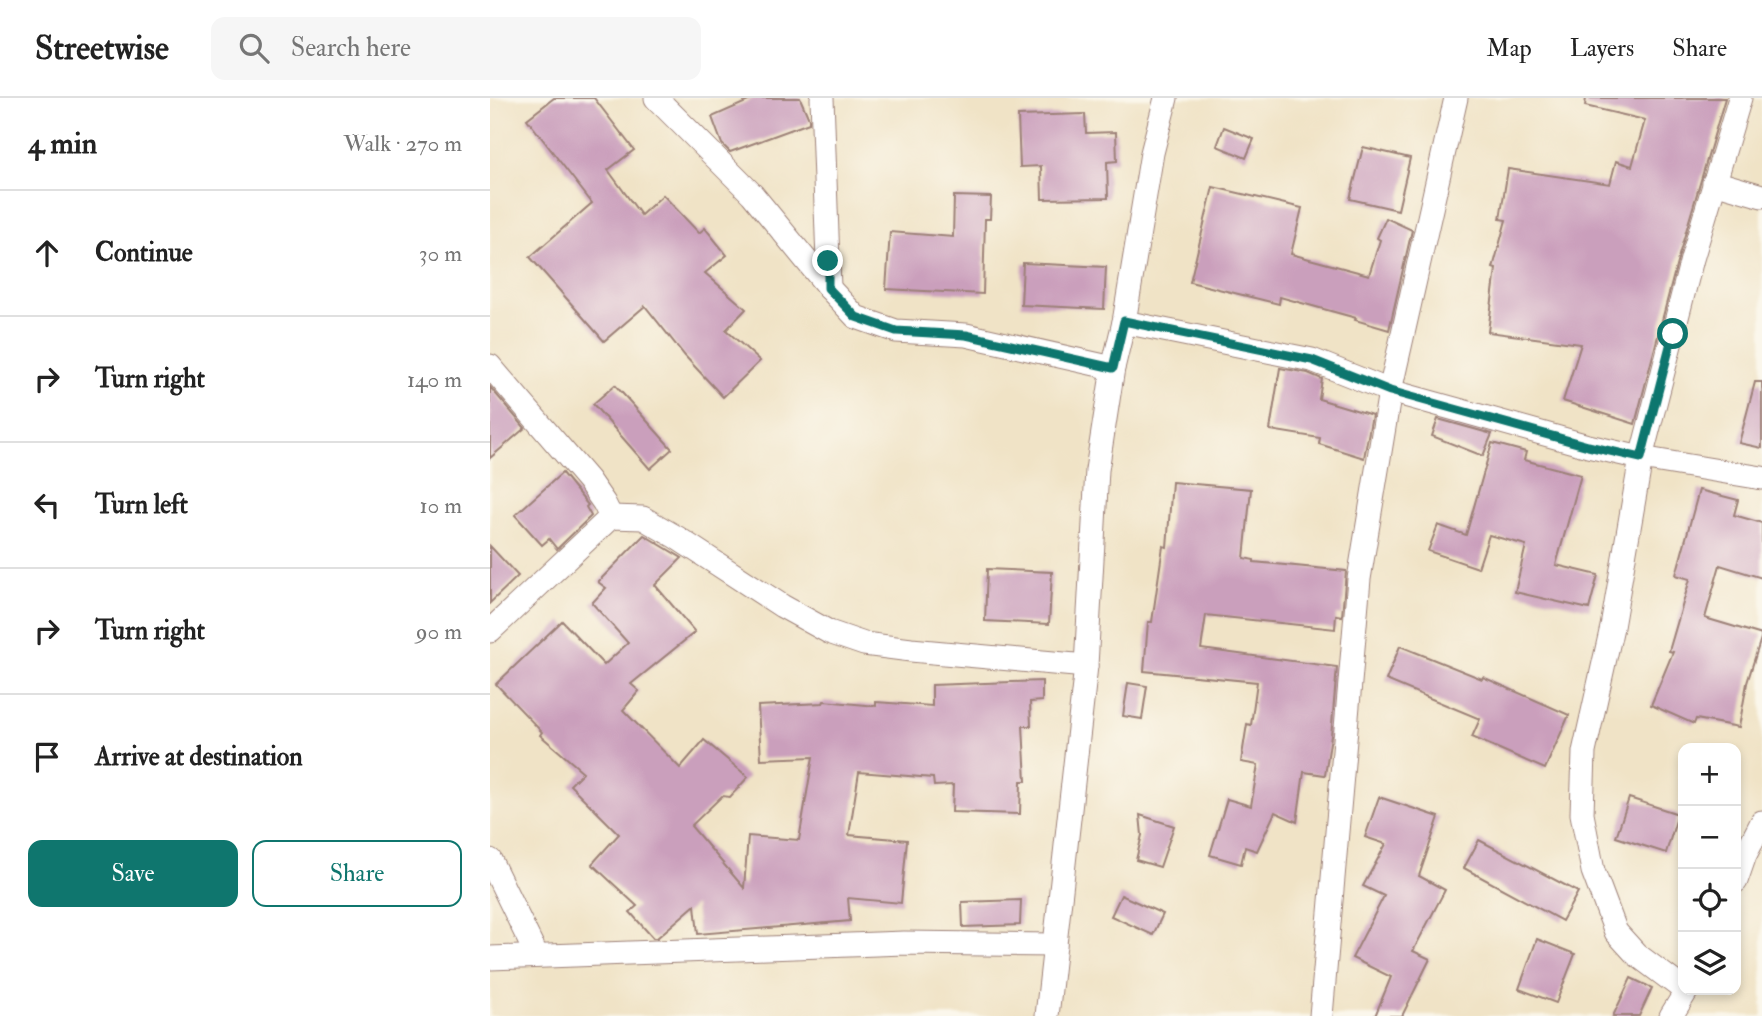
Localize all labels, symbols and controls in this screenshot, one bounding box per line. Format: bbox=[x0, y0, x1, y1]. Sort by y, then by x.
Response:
search box bbox=[211, 17, 701, 80]
text: Streetwise bbox=[35, 28, 169, 69]
icon: search bbox=[235, 29, 273, 67]
text: Search here bbox=[291, 32, 411, 64]
text: Map bbox=[1487, 33, 1532, 64]
text: Layers bbox=[1570, 33, 1634, 64]
text: Share bbox=[1672, 33, 1727, 64]
text: 4 min bbox=[28, 125, 97, 162]
text: Walk · 270 m bbox=[343, 129, 462, 158]
icon: ahead bbox=[28, 234, 66, 272]
text: Continue bbox=[95, 237, 193, 269]
text: 30 m bbox=[419, 239, 462, 268]
route end bbox=[812, 245, 843, 276]
route start bbox=[1657, 318, 1688, 349]
icon: right bbox=[28, 360, 66, 398]
text: Turn right bbox=[95, 363, 205, 395]
text: 140 m bbox=[407, 365, 462, 394]
icon: left bbox=[28, 486, 66, 524]
text: Turn left bbox=[95, 489, 188, 521]
text: 10 m bbox=[419, 491, 462, 520]
icon: right bbox=[28, 612, 66, 650]
text: Turn right bbox=[95, 615, 205, 647]
text: 90 m bbox=[416, 617, 462, 646]
icon: arrive bbox=[28, 738, 66, 776]
text: Arrive at destination bbox=[95, 741, 303, 773]
map controls bbox=[1678, 743, 1741, 995]
button: + bbox=[1678, 743, 1741, 806]
button: − bbox=[1678, 806, 1741, 869]
button: Save bbox=[28, 840, 238, 907]
button: Share bbox=[252, 840, 462, 907]
button: locate bbox=[1678, 869, 1741, 932]
button: layers bbox=[1678, 932, 1741, 995]

